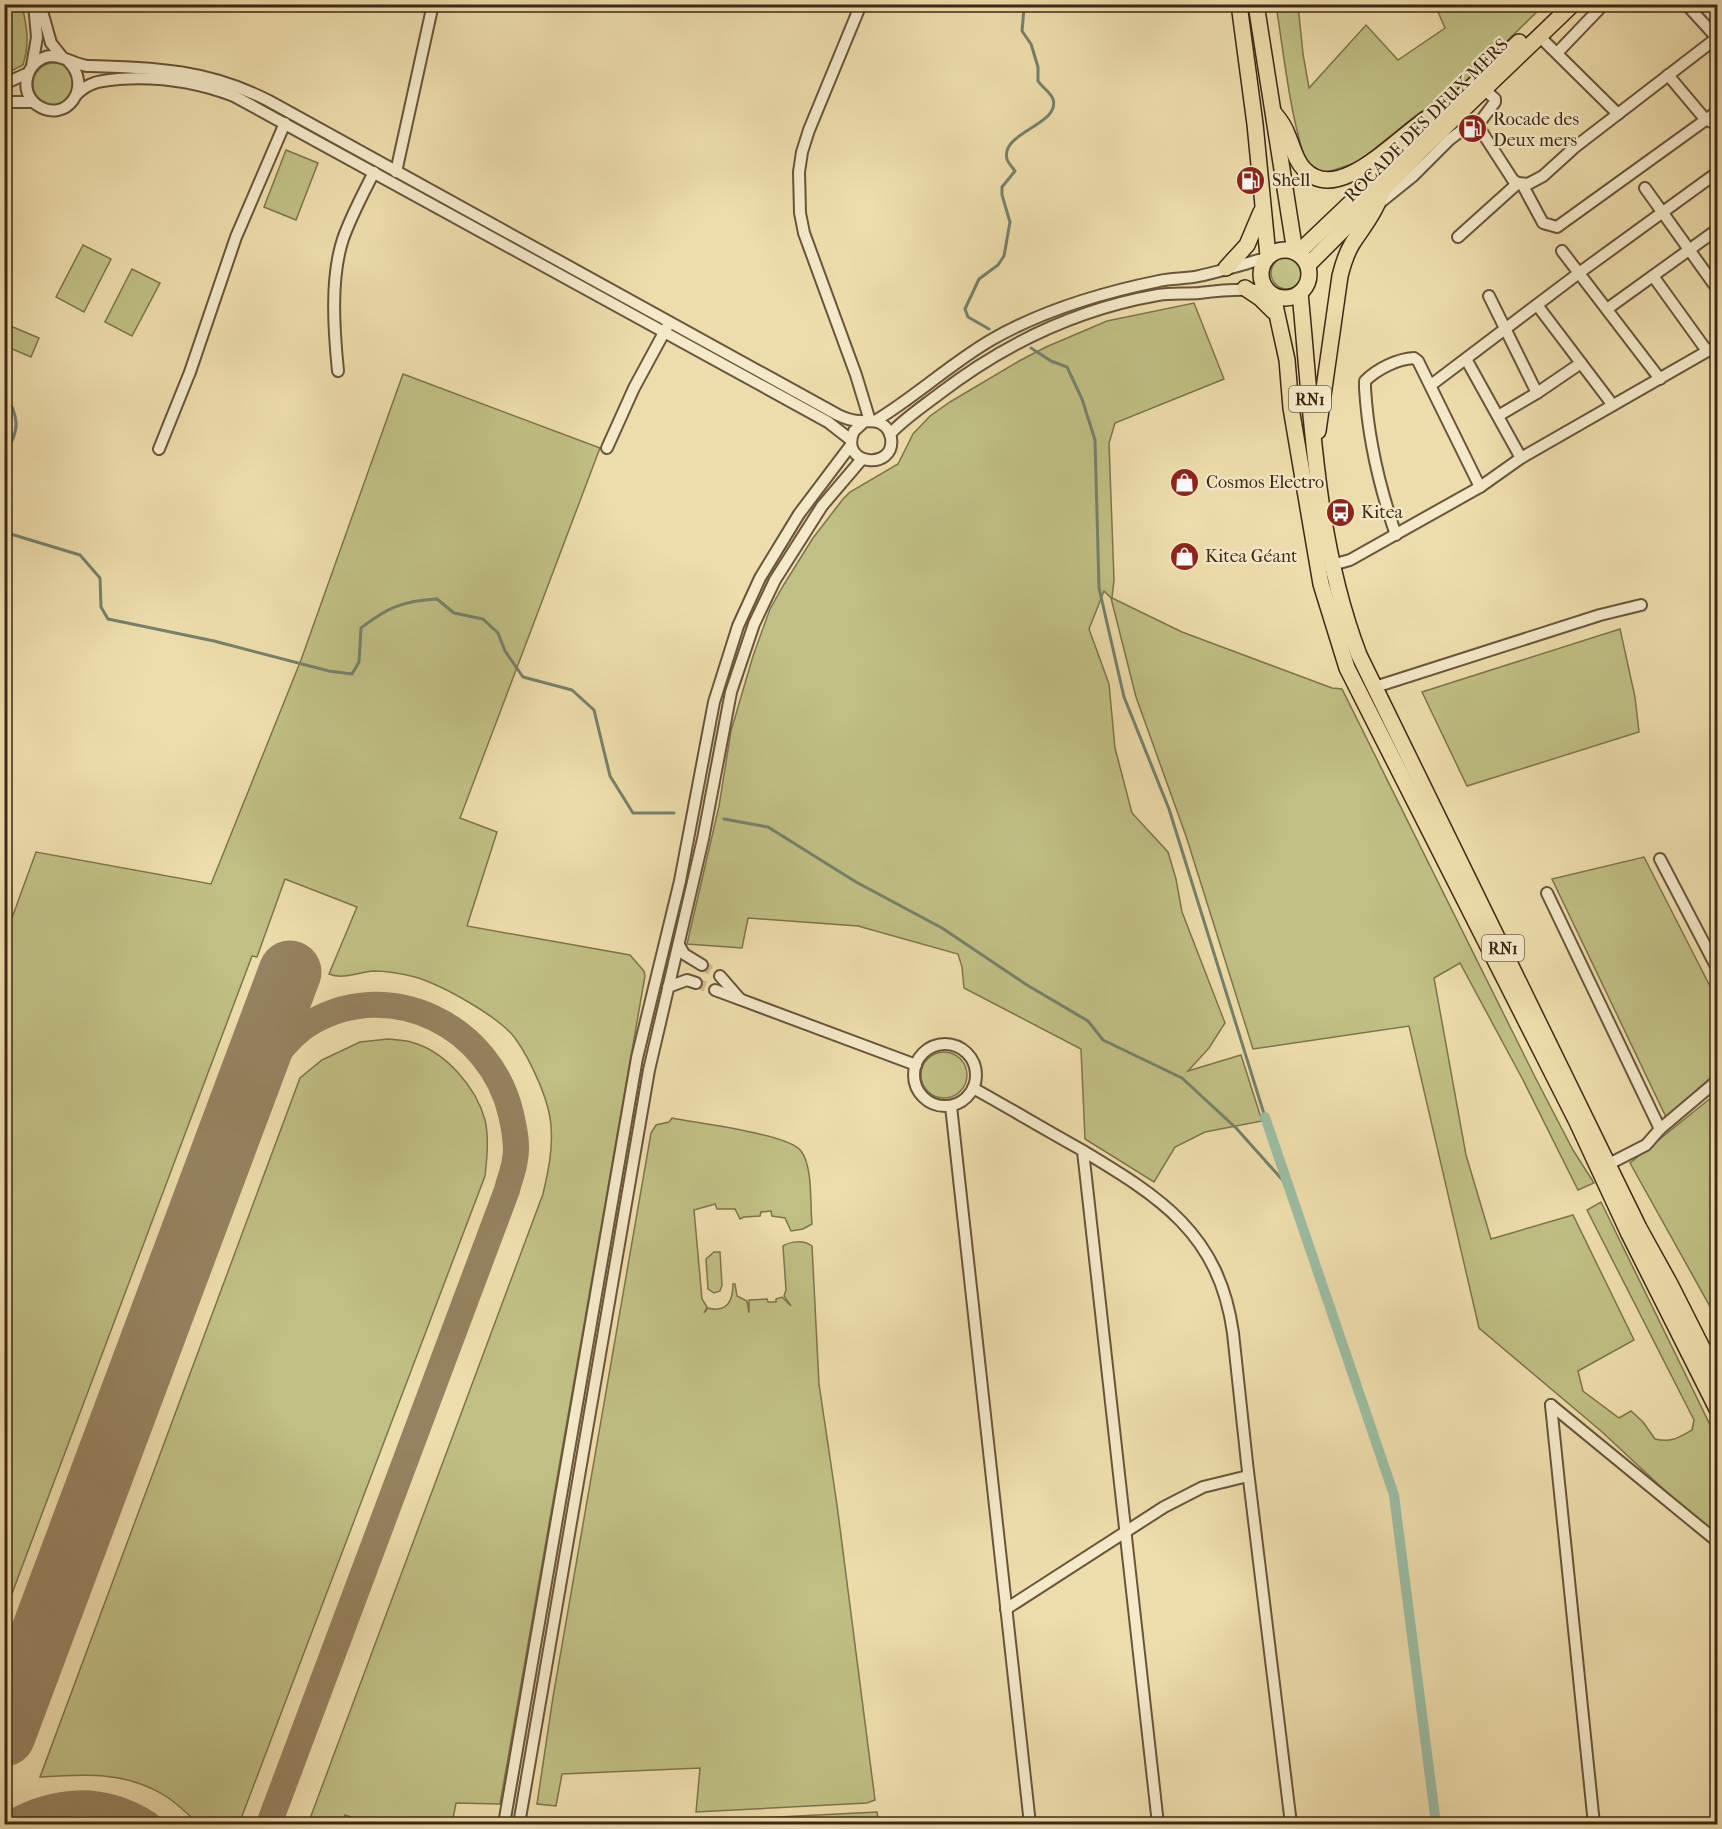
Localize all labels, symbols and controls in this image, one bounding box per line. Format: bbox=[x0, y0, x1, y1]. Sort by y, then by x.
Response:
street label: ROCADE DES DEUX MERS bbox=[1340, 34, 1513, 207]
place label: Rocade des Deux mers bbox=[1493, 109, 1579, 151]
fuel station icon: Rocade des Deux mers bbox=[1456, 113, 1488, 145]
fuel station icon: Shell bbox=[1235, 164, 1267, 196]
place label: Shell bbox=[1272, 170, 1310, 191]
road number: RN1 bbox=[1289, 386, 1331, 412]
shop icon: Cosmos Electro bbox=[1169, 466, 1201, 498]
place label: Cosmos Electro bbox=[1206, 472, 1324, 493]
bus stop icon: Kitea bbox=[1324, 496, 1356, 528]
place label: Kitea bbox=[1361, 502, 1404, 523]
shop icon: Kitea Géant bbox=[1168, 540, 1200, 572]
place label: Kitea Géant bbox=[1205, 546, 1298, 567]
road number: RN1 bbox=[1482, 935, 1524, 961]

